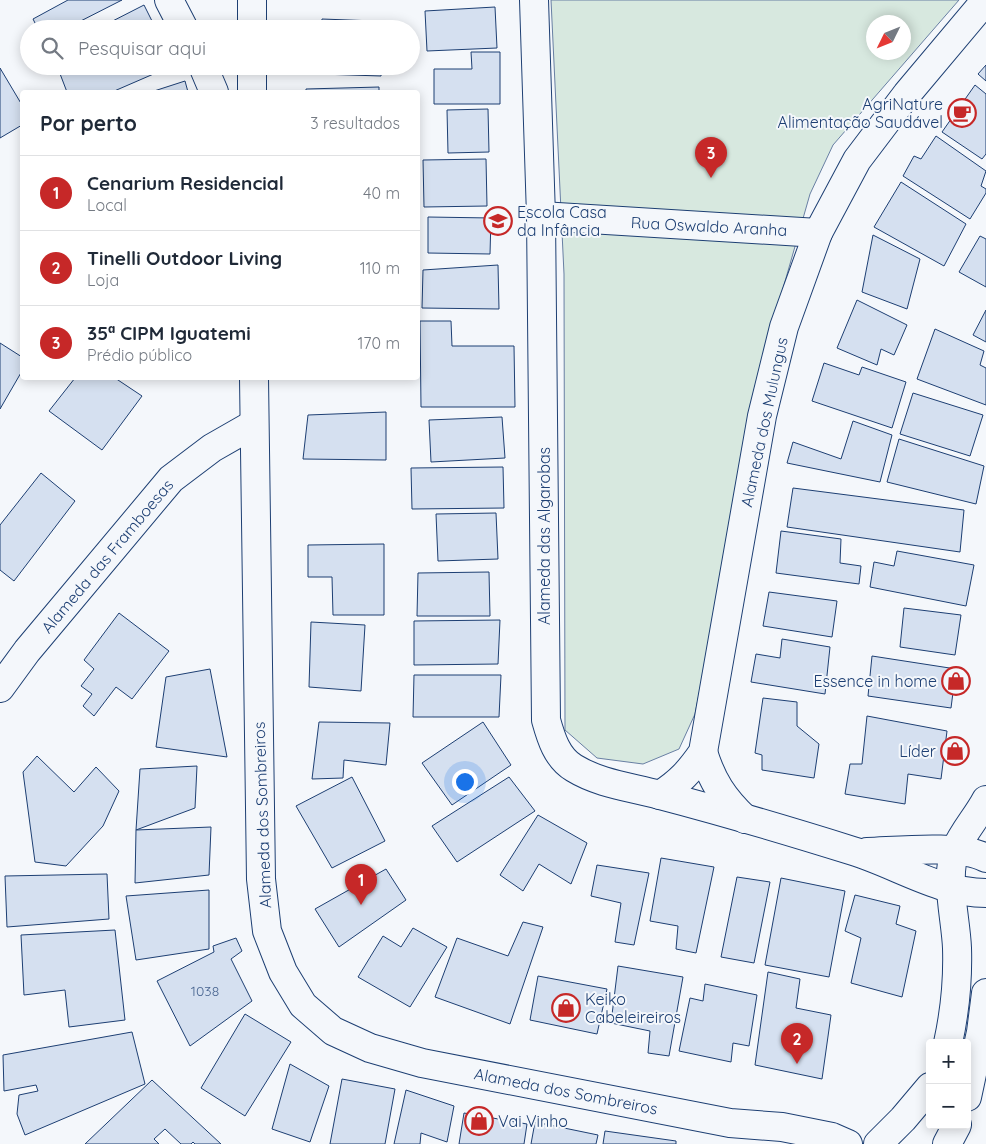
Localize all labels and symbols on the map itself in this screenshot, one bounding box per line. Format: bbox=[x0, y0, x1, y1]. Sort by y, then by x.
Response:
north arrow bbox=[866, 15, 911, 60]
place label: AgriNature Alimentação Saudável bbox=[778, 94, 943, 132]
cafe icon: AgriNature Alimentação Saudável bbox=[947, 98, 977, 128]
pin: 3 bbox=[695, 137, 727, 178]
place label: Escola Casa da Infância bbox=[517, 202, 607, 240]
school or university icon: Escola Casa da Infância bbox=[483, 206, 513, 236]
street label: Rua Oswaldo Aranha bbox=[630, 212, 788, 240]
street label: Alameda dos Mulungus bbox=[736, 335, 792, 509]
street label: Alameda das Algarobas bbox=[534, 447, 554, 625]
street label: Alameda das Framboesas bbox=[37, 475, 177, 637]
shop icon: Essence in home bbox=[941, 666, 971, 696]
place label: Essence in home bbox=[813, 671, 937, 691]
street label: Alameda dos Sombreiros bbox=[249, 721, 275, 909]
shop icon: Líder bbox=[940, 736, 970, 766]
place label: Líder bbox=[899, 741, 936, 761]
your location bbox=[452, 769, 478, 795]
pin: 1 bbox=[345, 864, 377, 905]
house number: 1038 bbox=[191, 982, 219, 1000]
place label: Keiko Cabeleireiros bbox=[585, 989, 681, 1027]
shop icon: Keiko Cabeleireiros bbox=[551, 993, 581, 1023]
pin: 2 bbox=[781, 1023, 813, 1064]
street label: Alameda dos Sombreiros bbox=[473, 1063, 659, 1119]
shop icon: Vai Vinho bbox=[464, 1106, 494, 1136]
place label: Vai Vinho bbox=[498, 1111, 568, 1131]

